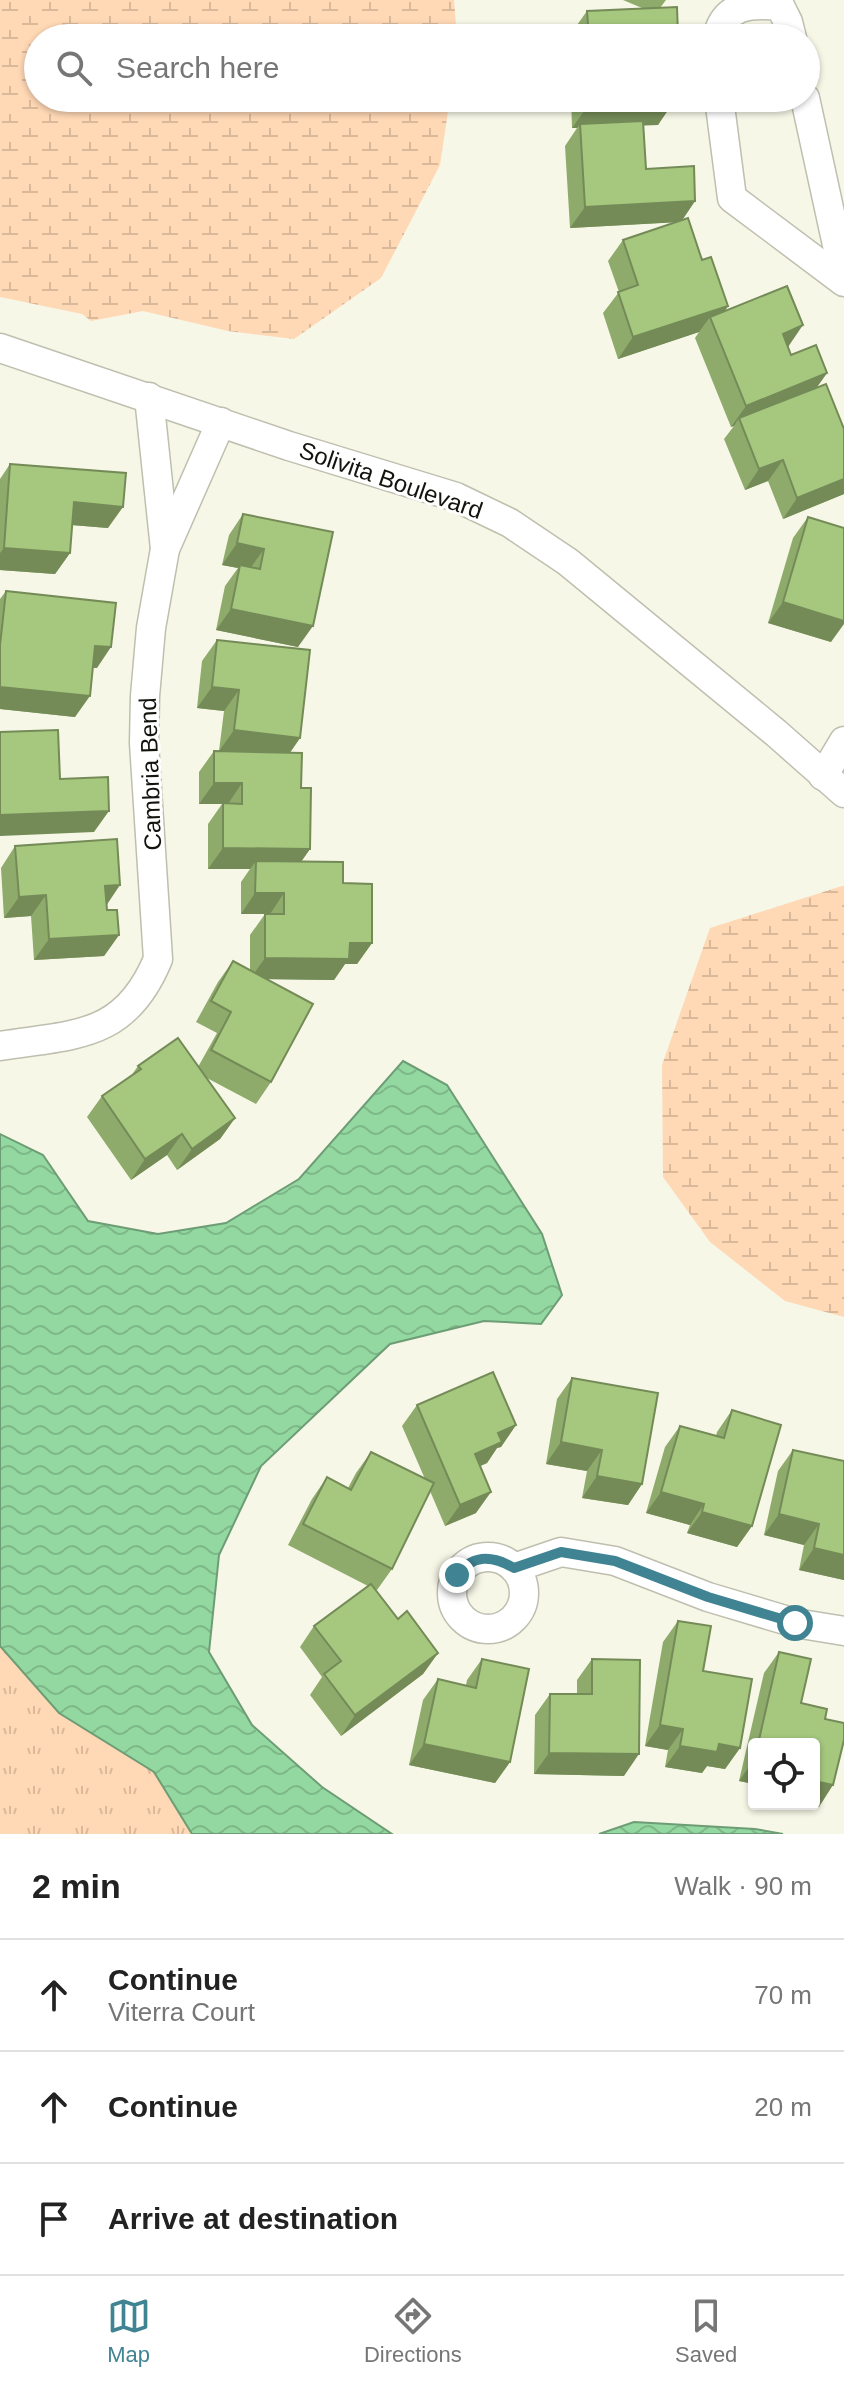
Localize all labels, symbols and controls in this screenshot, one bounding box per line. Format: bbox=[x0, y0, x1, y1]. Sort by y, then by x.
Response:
search box bbox=[24, 24, 820, 112]
icon: search bbox=[52, 46, 96, 90]
text: Search here bbox=[116, 51, 279, 84]
street label: Solivita Boulevard bbox=[296, 436, 486, 524]
street label: Cambria Bend bbox=[134, 697, 166, 851]
route end bbox=[439, 1557, 475, 1593]
route start bbox=[777, 1605, 813, 1641]
map controls bbox=[748, 1738, 820, 1810]
button: locate bbox=[748, 1738, 820, 1810]
text: 2 min bbox=[32, 1867, 121, 1905]
text: Walk · 90 m bbox=[674, 1871, 812, 1901]
text: Continue bbox=[108, 1963, 238, 1996]
icon: ahead bbox=[32, 1973, 76, 2017]
text: 70 m bbox=[754, 1980, 812, 2010]
text: Viterra Court bbox=[108, 1997, 255, 2027]
icon: ahead bbox=[32, 2085, 76, 2129]
text: Continue bbox=[108, 2090, 238, 2123]
text: 20 m bbox=[754, 2092, 812, 2122]
icon: arrive bbox=[32, 2197, 76, 2241]
text: Arrive at destination bbox=[108, 2202, 398, 2235]
tab: Map bbox=[107, 2294, 151, 2368]
tab: Directions bbox=[364, 2294, 462, 2368]
tab: Saved bbox=[675, 2294, 737, 2368]

